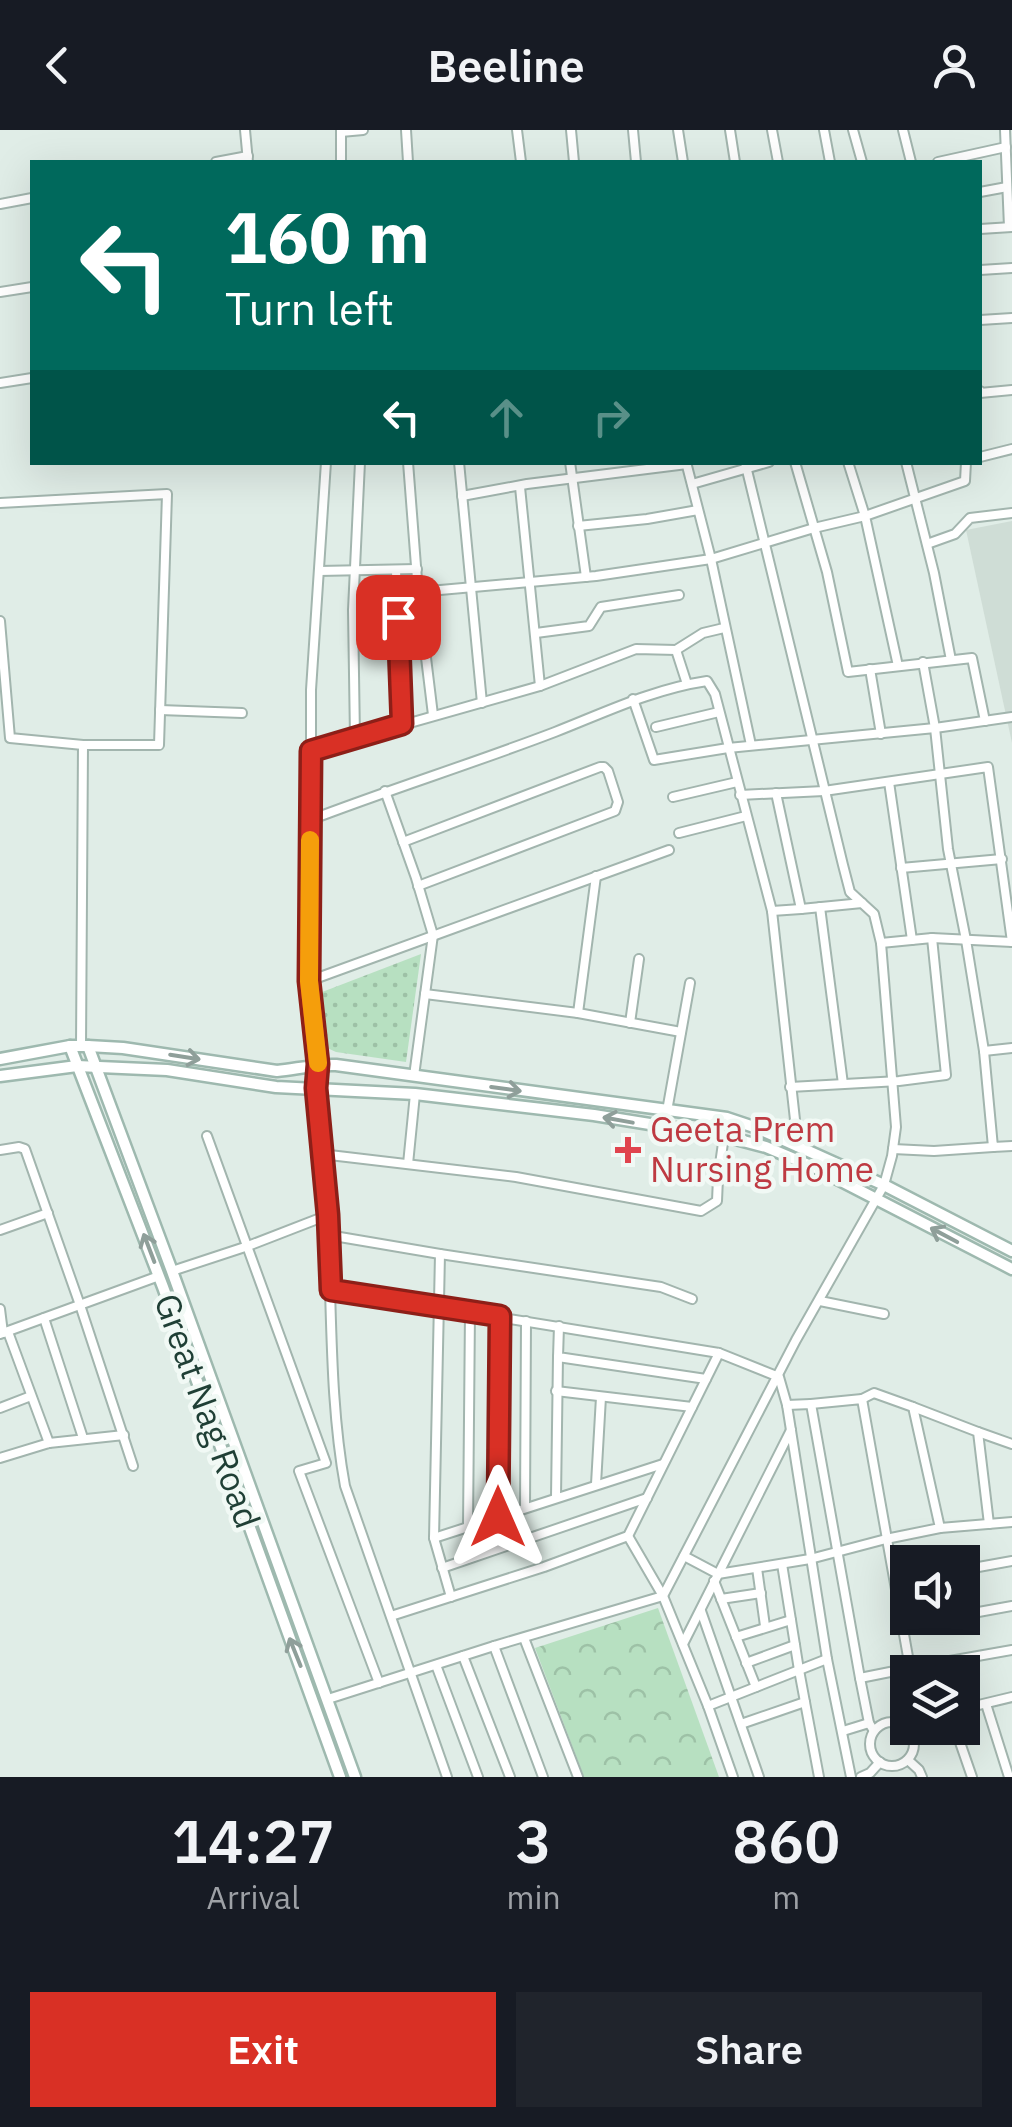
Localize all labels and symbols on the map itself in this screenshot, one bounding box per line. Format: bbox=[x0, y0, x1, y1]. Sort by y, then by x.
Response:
pin bbox=[356, 575, 441, 660]
one-way arrow bbox=[168, 1049, 200, 1067]
one-way arrow bbox=[489, 1080, 522, 1099]
place label: Geeta Prem Nursing Home bbox=[650, 1106, 874, 1192]
one-way arrow bbox=[603, 1109, 635, 1128]
marker: Geeta Prem Nursing Home bbox=[615, 1137, 641, 1163]
one-way arrow bbox=[929, 1225, 959, 1244]
one-way arrow bbox=[138, 1233, 156, 1264]
street label: Great Nag Road bbox=[144, 1287, 272, 1534]
position arrow bbox=[446, 1465, 550, 1569]
one-way arrow bbox=[285, 1637, 303, 1668]

